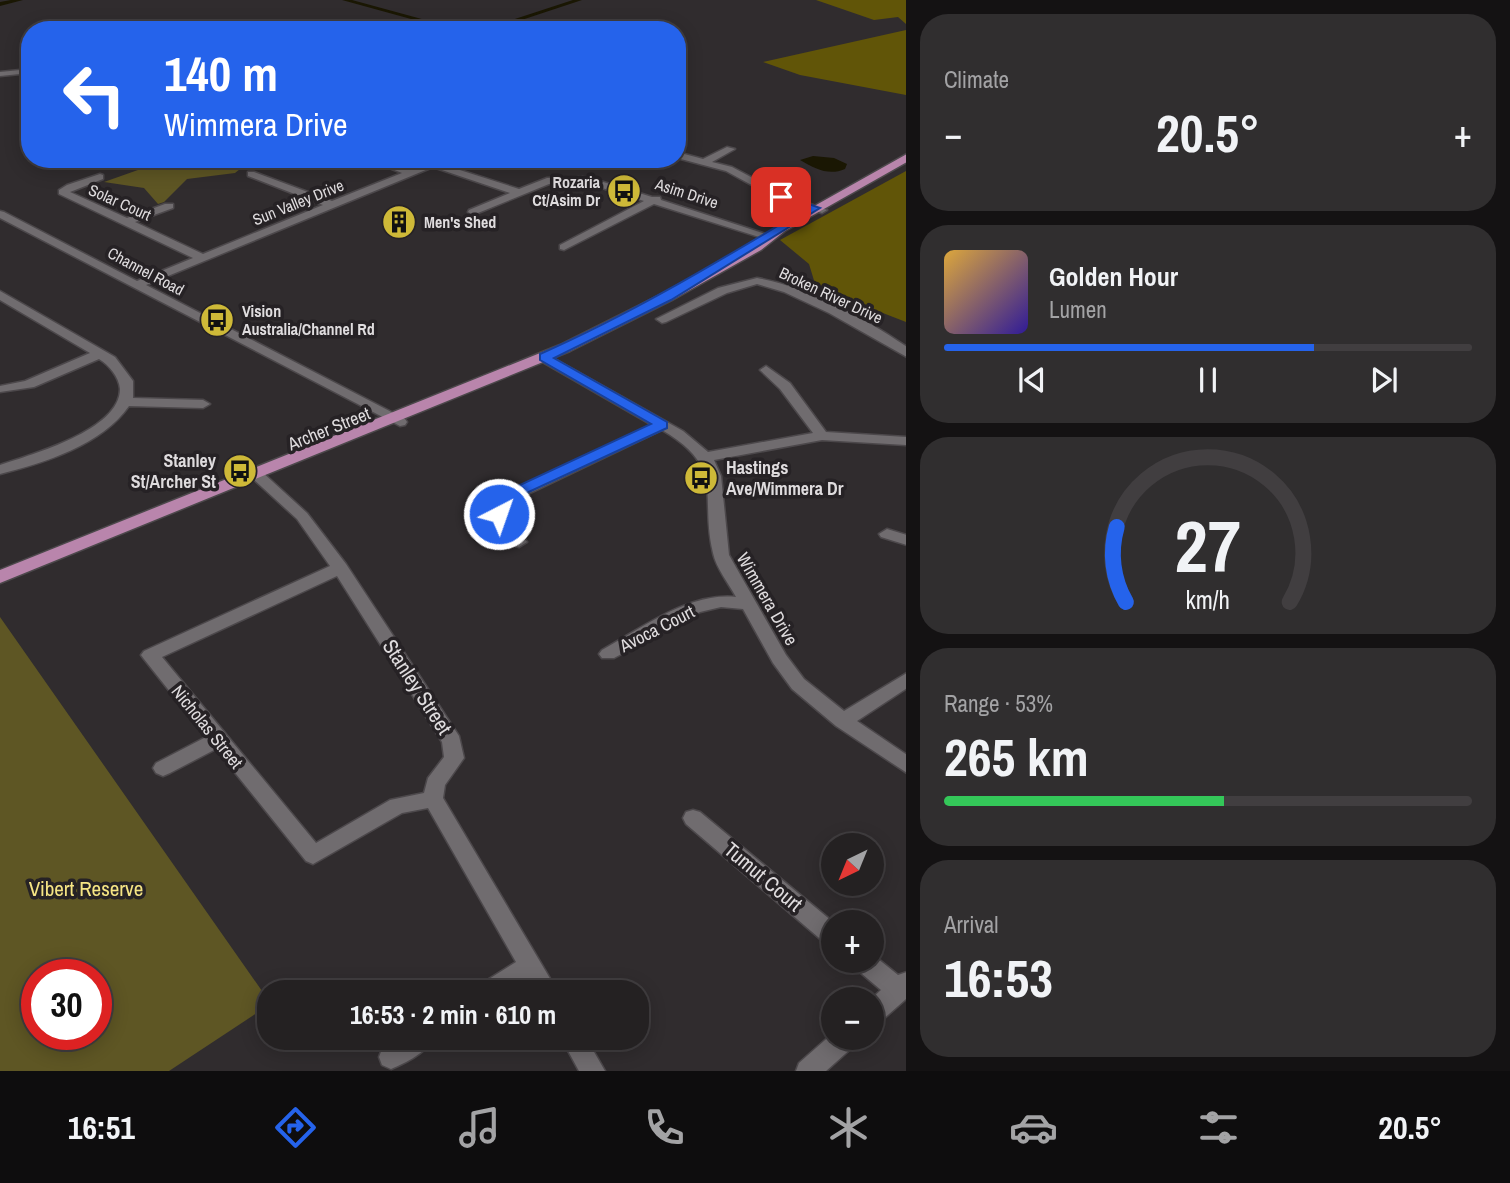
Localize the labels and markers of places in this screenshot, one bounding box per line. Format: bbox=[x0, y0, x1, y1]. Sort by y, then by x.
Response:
pin bbox=[751, 167, 811, 227]
place label: Rozaria Ct/Asim Dr bbox=[532, 171, 601, 211]
bus stop icon: Rozaria Ct/Asim Dr bbox=[605, 172, 643, 210]
building icon: Men's Shed bbox=[380, 203, 418, 241]
place label: Men's Shed bbox=[424, 211, 496, 233]
place label: Vision Australia/Channel Rd bbox=[242, 300, 375, 340]
bus stop icon: Vision Australia/Channel Rd bbox=[198, 301, 236, 339]
place label: Stanley St/Archer St bbox=[131, 448, 217, 494]
bus stop icon: Stanley St/Archer St bbox=[221, 452, 259, 490]
place label: Hastings Ave/Wimmera Dr bbox=[726, 455, 844, 501]
bus stop icon: Hastings Ave/Wimmera Dr bbox=[682, 459, 720, 497]

